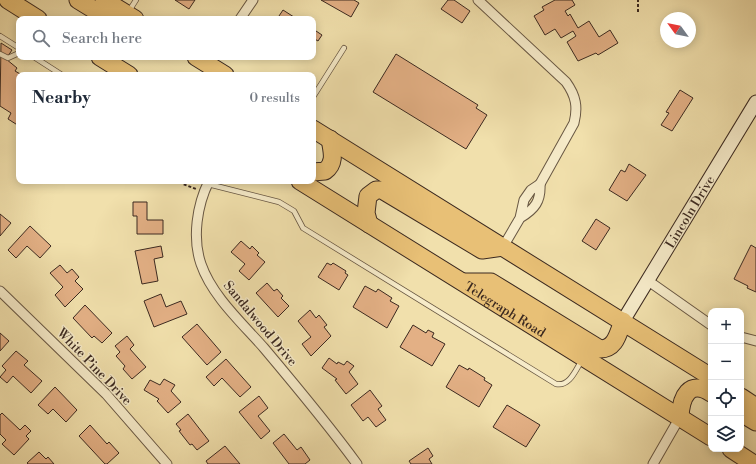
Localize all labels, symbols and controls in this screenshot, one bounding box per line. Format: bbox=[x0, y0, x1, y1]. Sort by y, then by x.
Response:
north arrow bbox=[660, 12, 696, 48]
search box bbox=[16, 16, 316, 60]
icon: search bbox=[30, 27, 52, 49]
text: Search here bbox=[62, 29, 142, 48]
text: Nearby bbox=[32, 87, 91, 109]
text: 0 results bbox=[249, 90, 300, 106]
street label: Lincoln Drive bbox=[662, 173, 719, 251]
street label: Sandalwood Drive bbox=[220, 278, 301, 370]
street label: Telegraph Road bbox=[461, 279, 549, 341]
map controls bbox=[708, 308, 744, 452]
button: + bbox=[708, 308, 744, 344]
street label: White Pine Drive bbox=[53, 324, 135, 409]
button: − bbox=[708, 344, 744, 380]
button: locate bbox=[708, 380, 744, 416]
button: layers bbox=[708, 416, 744, 452]

